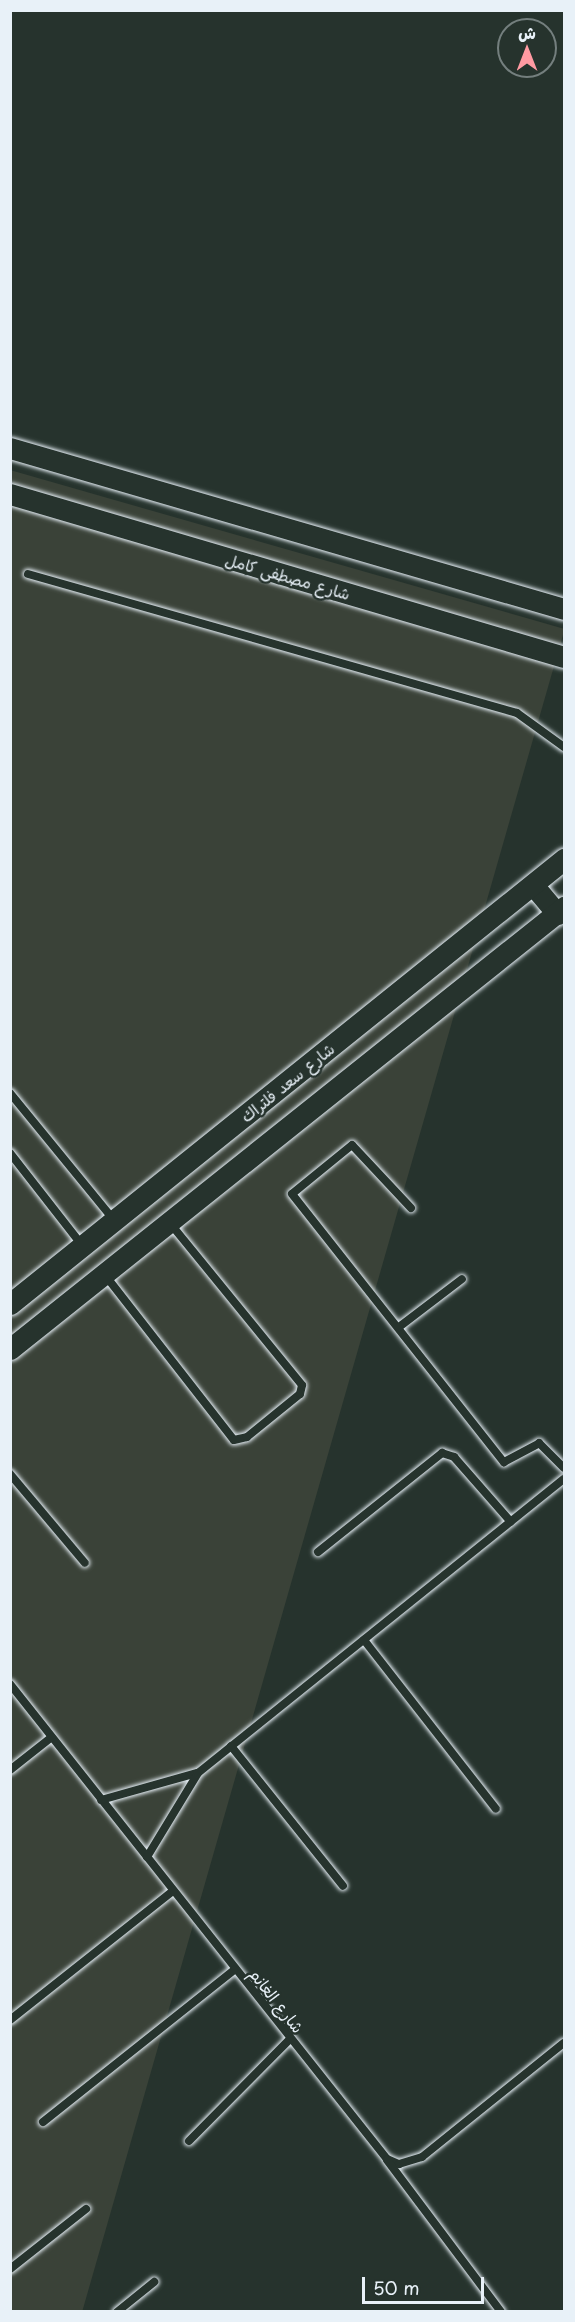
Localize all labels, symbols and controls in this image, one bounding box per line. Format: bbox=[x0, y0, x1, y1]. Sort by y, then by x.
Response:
north arrow bbox=[497, 18, 557, 78]
text: ش bbox=[518, 20, 536, 44]
street label: شارع مصطفى كامل bbox=[223, 549, 353, 603]
street label: شارع سعد فلتراك bbox=[236, 1038, 338, 1126]
street label: شارع الغانم bbox=[246, 1964, 308, 2036]
scale bar bbox=[365, 2265, 486, 2303]
text: 50 m bbox=[373, 2274, 420, 2301]

